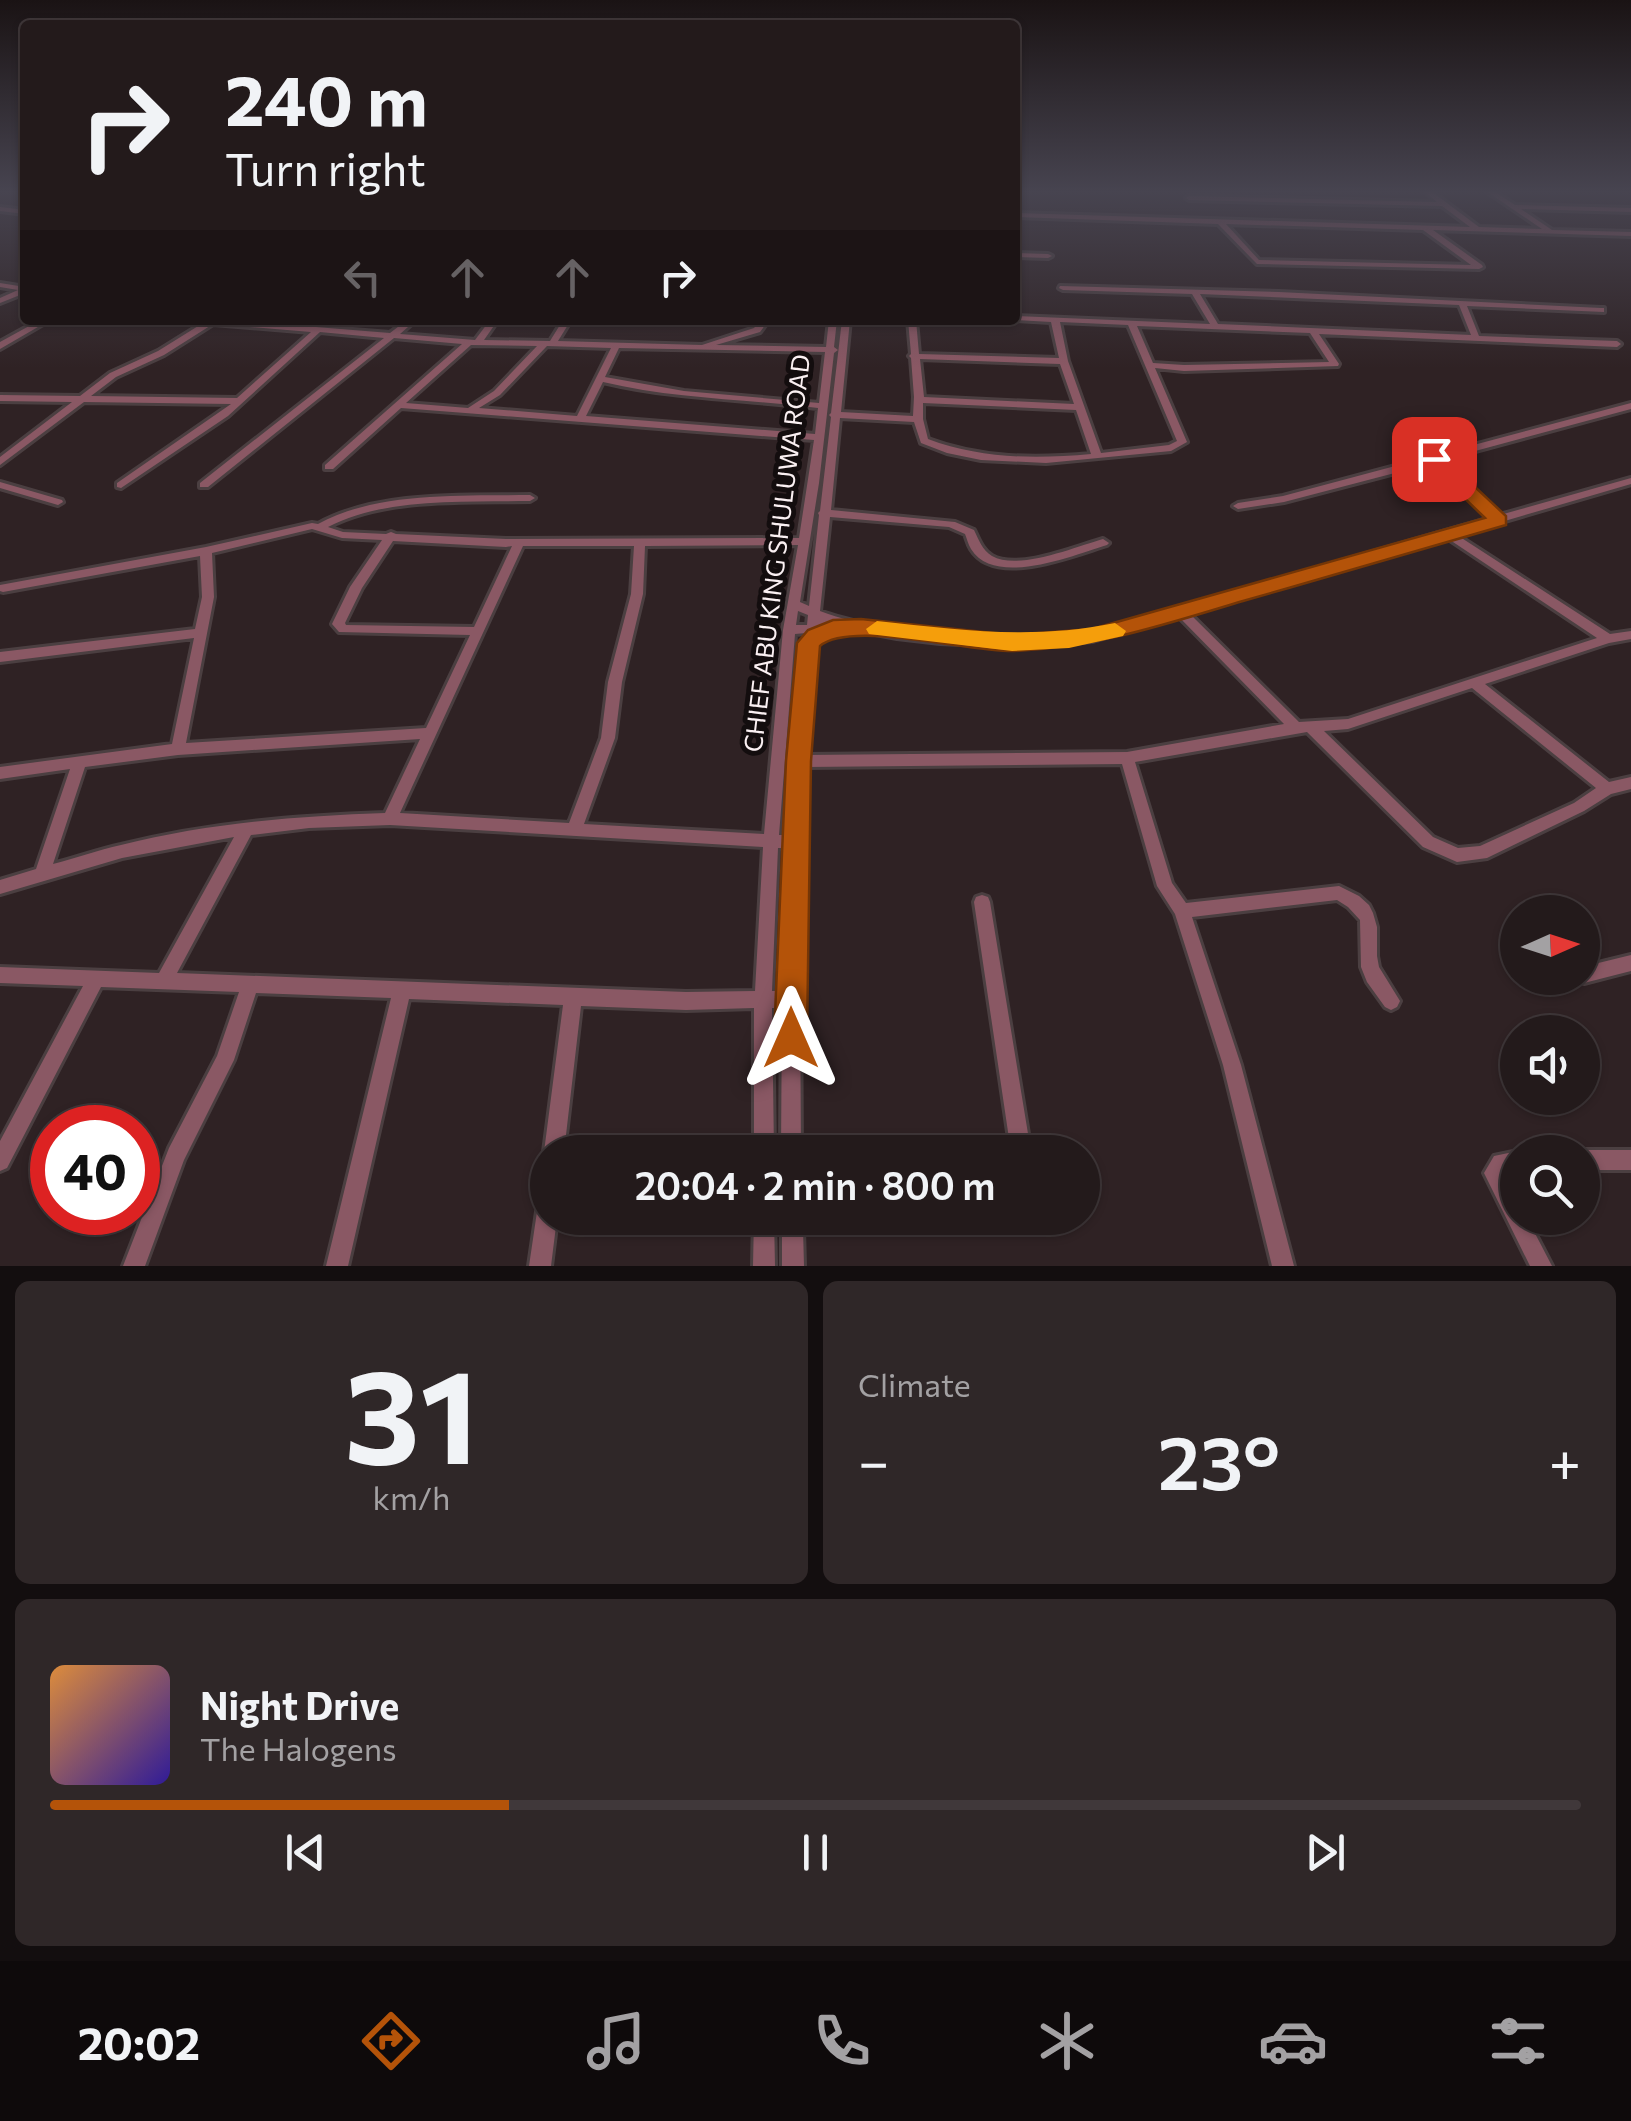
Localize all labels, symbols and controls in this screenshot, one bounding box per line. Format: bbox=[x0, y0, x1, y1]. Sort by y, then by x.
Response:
text: 240 m bbox=[225, 55, 428, 140]
icon: right bbox=[60, 60, 190, 190]
text: Turn right bbox=[225, 140, 426, 195]
icon: left bbox=[335, 250, 390, 305]
icon: ahead bbox=[440, 250, 495, 305]
icon: ahead bbox=[545, 250, 600, 305]
icon: right bbox=[650, 250, 705, 305]
street label: CHIEF ABU KING SHULUWA ROAD bbox=[737, 352, 815, 754]
pin bbox=[1392, 417, 1477, 502]
icon: arrive bbox=[1407, 432, 1462, 487]
north arrow bbox=[1500, 895, 1600, 995]
map controls bbox=[1500, 895, 1600, 1235]
position arrow bbox=[739, 986, 843, 1090]
button: sound bbox=[1500, 1015, 1600, 1115]
speed limit sign: 40 bbox=[30, 1105, 160, 1235]
button: search bbox=[1500, 1135, 1600, 1235]
text: 20:04 · 2 min · 800 m bbox=[635, 1161, 995, 1208]
text: 31 bbox=[344, 1332, 479, 1491]
text: Climate bbox=[858, 1364, 971, 1404]
text: 23° bbox=[1158, 1414, 1280, 1505]
text: − bbox=[858, 1426, 889, 1493]
text: + bbox=[1549, 1426, 1581, 1493]
text: km/h bbox=[373, 1477, 450, 1517]
text: Night Drive bbox=[200, 1681, 399, 1728]
text: The Halogens bbox=[200, 1728, 397, 1768]
icon: previous bbox=[278, 1825, 333, 1880]
icon: pause bbox=[788, 1825, 843, 1880]
icon: next bbox=[1298, 1825, 1353, 1880]
icon: directions bbox=[356, 2006, 426, 2076]
icon: music bbox=[581, 2006, 651, 2076]
icon: phone bbox=[807, 2006, 877, 2076]
icon: climate bbox=[1032, 2006, 1102, 2076]
icon: car bbox=[1258, 2006, 1328, 2076]
icon: filters bbox=[1483, 2006, 1553, 2076]
text: 20:02 bbox=[78, 2014, 200, 2069]

